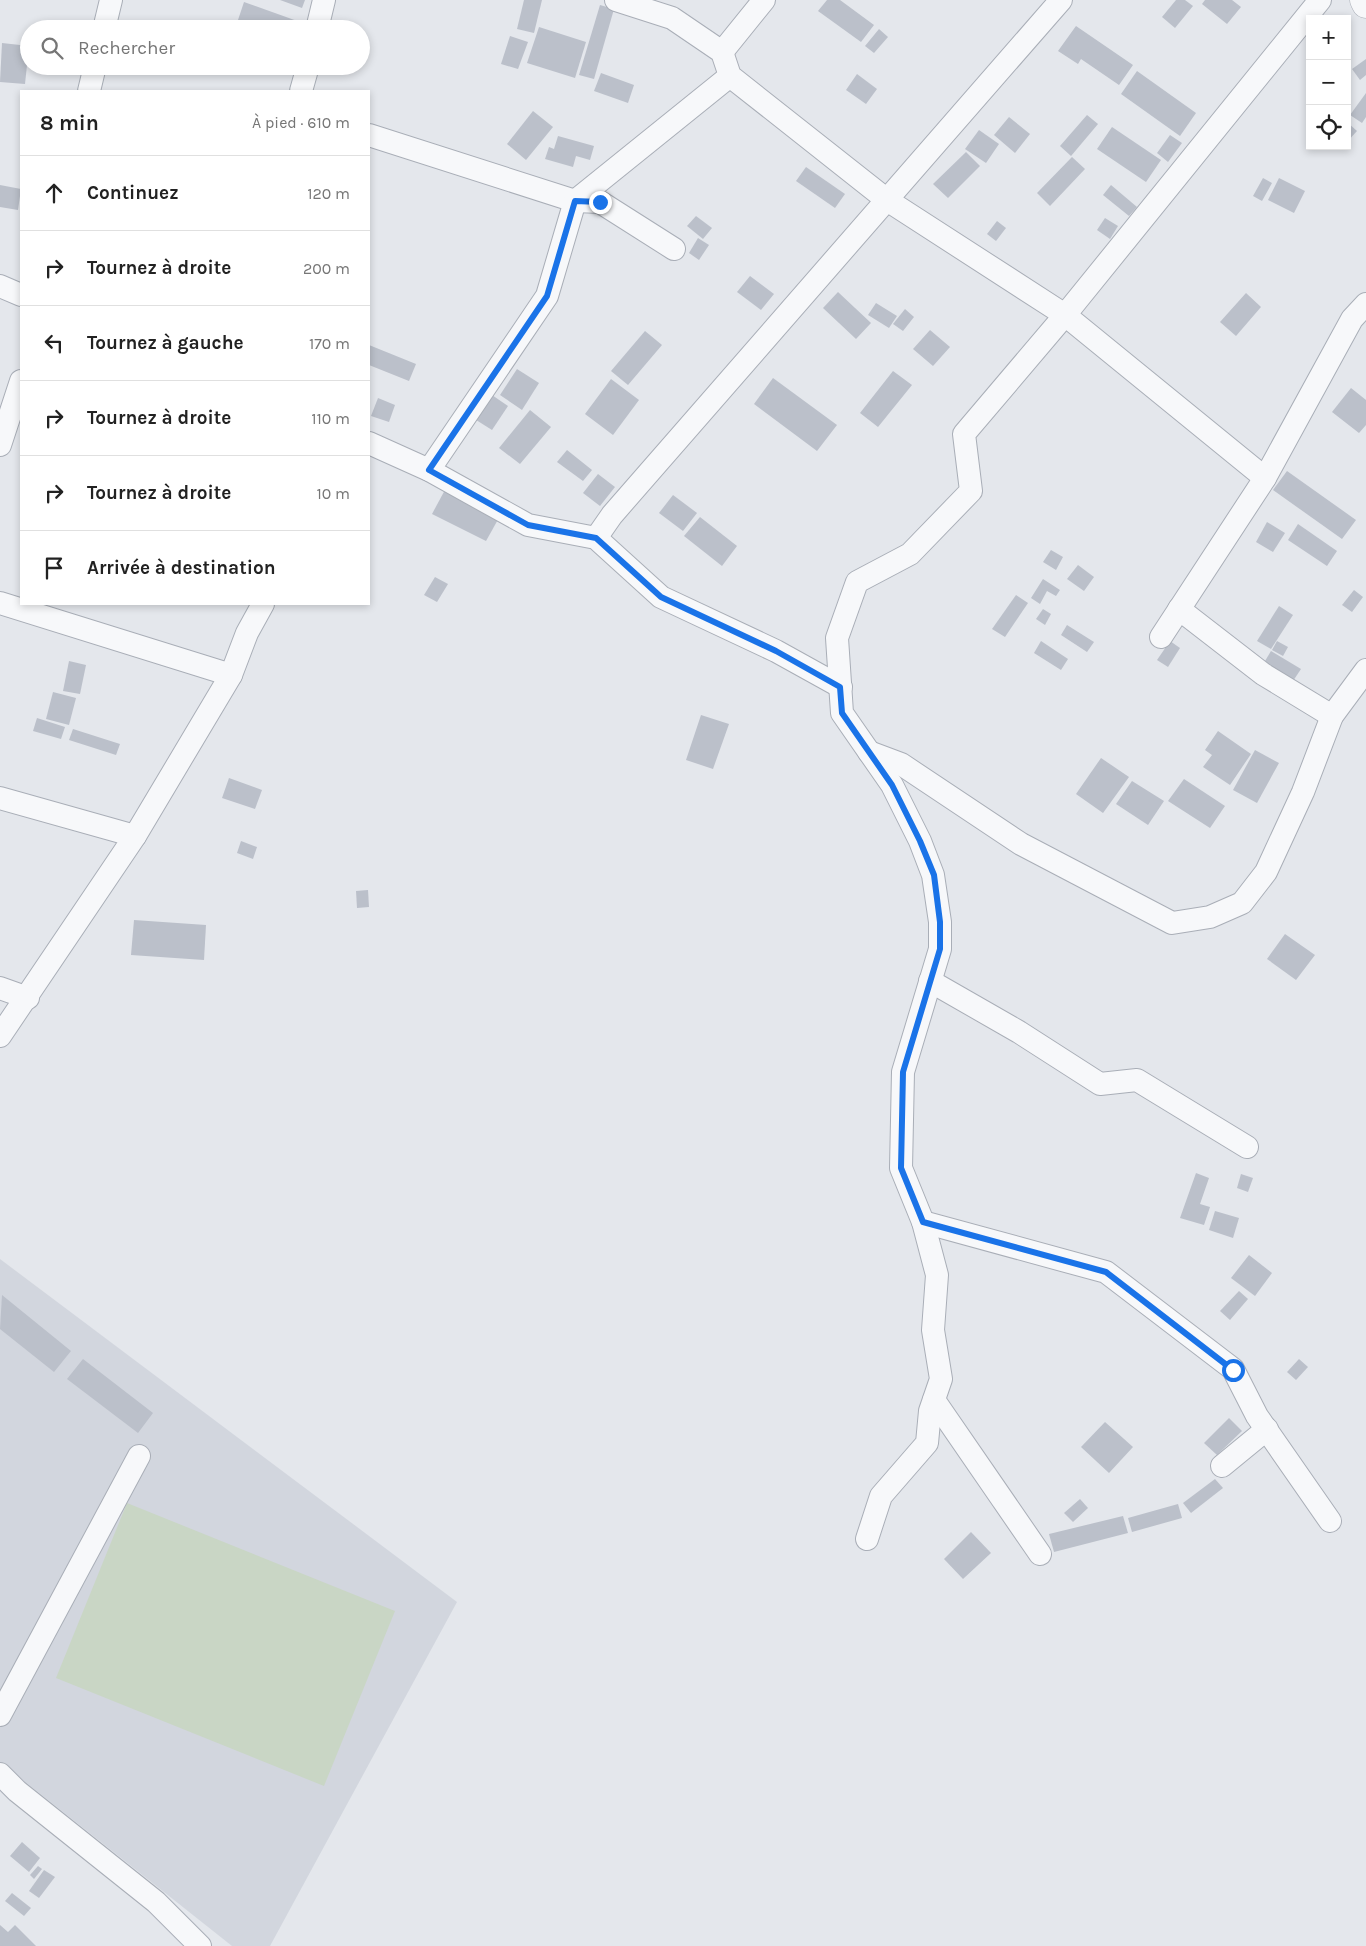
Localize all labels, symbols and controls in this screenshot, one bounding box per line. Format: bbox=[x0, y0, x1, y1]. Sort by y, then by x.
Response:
map controls bbox=[1306, 15, 1351, 150]
button: + bbox=[1306, 15, 1351, 60]
search box bbox=[20, 20, 370, 75]
icon: search bbox=[38, 34, 66, 62]
text: Rechercher bbox=[78, 37, 175, 59]
button: − bbox=[1306, 60, 1351, 105]
button: locate bbox=[1306, 105, 1351, 150]
text: 8 min bbox=[40, 111, 99, 135]
text: À pied · 610 m bbox=[252, 113, 350, 132]
icon: ahead bbox=[40, 179, 68, 207]
text: Continuez bbox=[87, 182, 179, 204]
text: 120 m bbox=[307, 184, 350, 203]
route end bbox=[589, 191, 612, 214]
icon: right bbox=[40, 254, 68, 282]
text: Tournez à droite bbox=[87, 257, 231, 279]
text: 200 m bbox=[303, 259, 350, 278]
icon: left bbox=[40, 329, 68, 357]
text: Tournez à gauche bbox=[87, 332, 244, 354]
text: 170 m bbox=[309, 334, 350, 353]
icon: right bbox=[40, 404, 68, 432]
text: Tournez à droite bbox=[87, 407, 231, 429]
text: 110 m bbox=[311, 409, 350, 428]
icon: right bbox=[40, 479, 68, 507]
text: Tournez à droite bbox=[87, 482, 231, 504]
text: 10 m bbox=[316, 484, 350, 503]
icon: arrive bbox=[40, 554, 68, 582]
text: Arrivée à destination bbox=[87, 557, 276, 579]
route start bbox=[1222, 1359, 1245, 1382]

